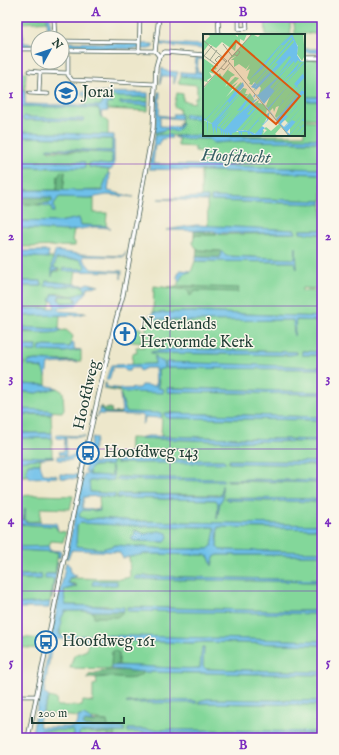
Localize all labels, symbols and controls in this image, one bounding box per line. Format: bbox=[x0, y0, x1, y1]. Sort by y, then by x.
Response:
text: A bbox=[91, 4, 102, 21]
text: B bbox=[239, 4, 248, 21]
north arrow bbox=[30, 30, 70, 70]
inset map bbox=[203, 34, 305, 136]
text: N bbox=[48, 35, 66, 53]
school or university icon: Jorai bbox=[53, 80, 79, 106]
place label: Jorai bbox=[80, 83, 114, 103]
text: 1 bbox=[9, 86, 14, 103]
text: 1 bbox=[326, 86, 331, 103]
water label: Hoofdtocht bbox=[200, 145, 271, 169]
text: 2 bbox=[8, 228, 14, 245]
text: 2 bbox=[325, 228, 331, 245]
place label: Nederlands Hervormde Kerk bbox=[140, 315, 254, 353]
church icon: Nederlands Hervormde Kerk bbox=[112, 321, 138, 347]
street label: Hoofdweg bbox=[69, 358, 105, 432]
text: 3 bbox=[9, 370, 14, 387]
text: 3 bbox=[326, 370, 331, 387]
bus stop icon: Hoofdweg 143 bbox=[75, 440, 101, 466]
place label: Hoofdweg 143 bbox=[104, 443, 199, 463]
text: 4 bbox=[8, 512, 15, 529]
text: 4 bbox=[325, 512, 332, 529]
bus stop icon: Hoofdweg 161 bbox=[33, 629, 59, 655]
place label: Hoofdweg 161 bbox=[62, 632, 155, 652]
text: 5 bbox=[9, 654, 14, 671]
text: 5 bbox=[326, 654, 331, 671]
scale bar bbox=[32, 699, 124, 725]
text: 200 m bbox=[38, 706, 67, 721]
text: A bbox=[91, 737, 102, 754]
text: B bbox=[239, 737, 248, 754]

